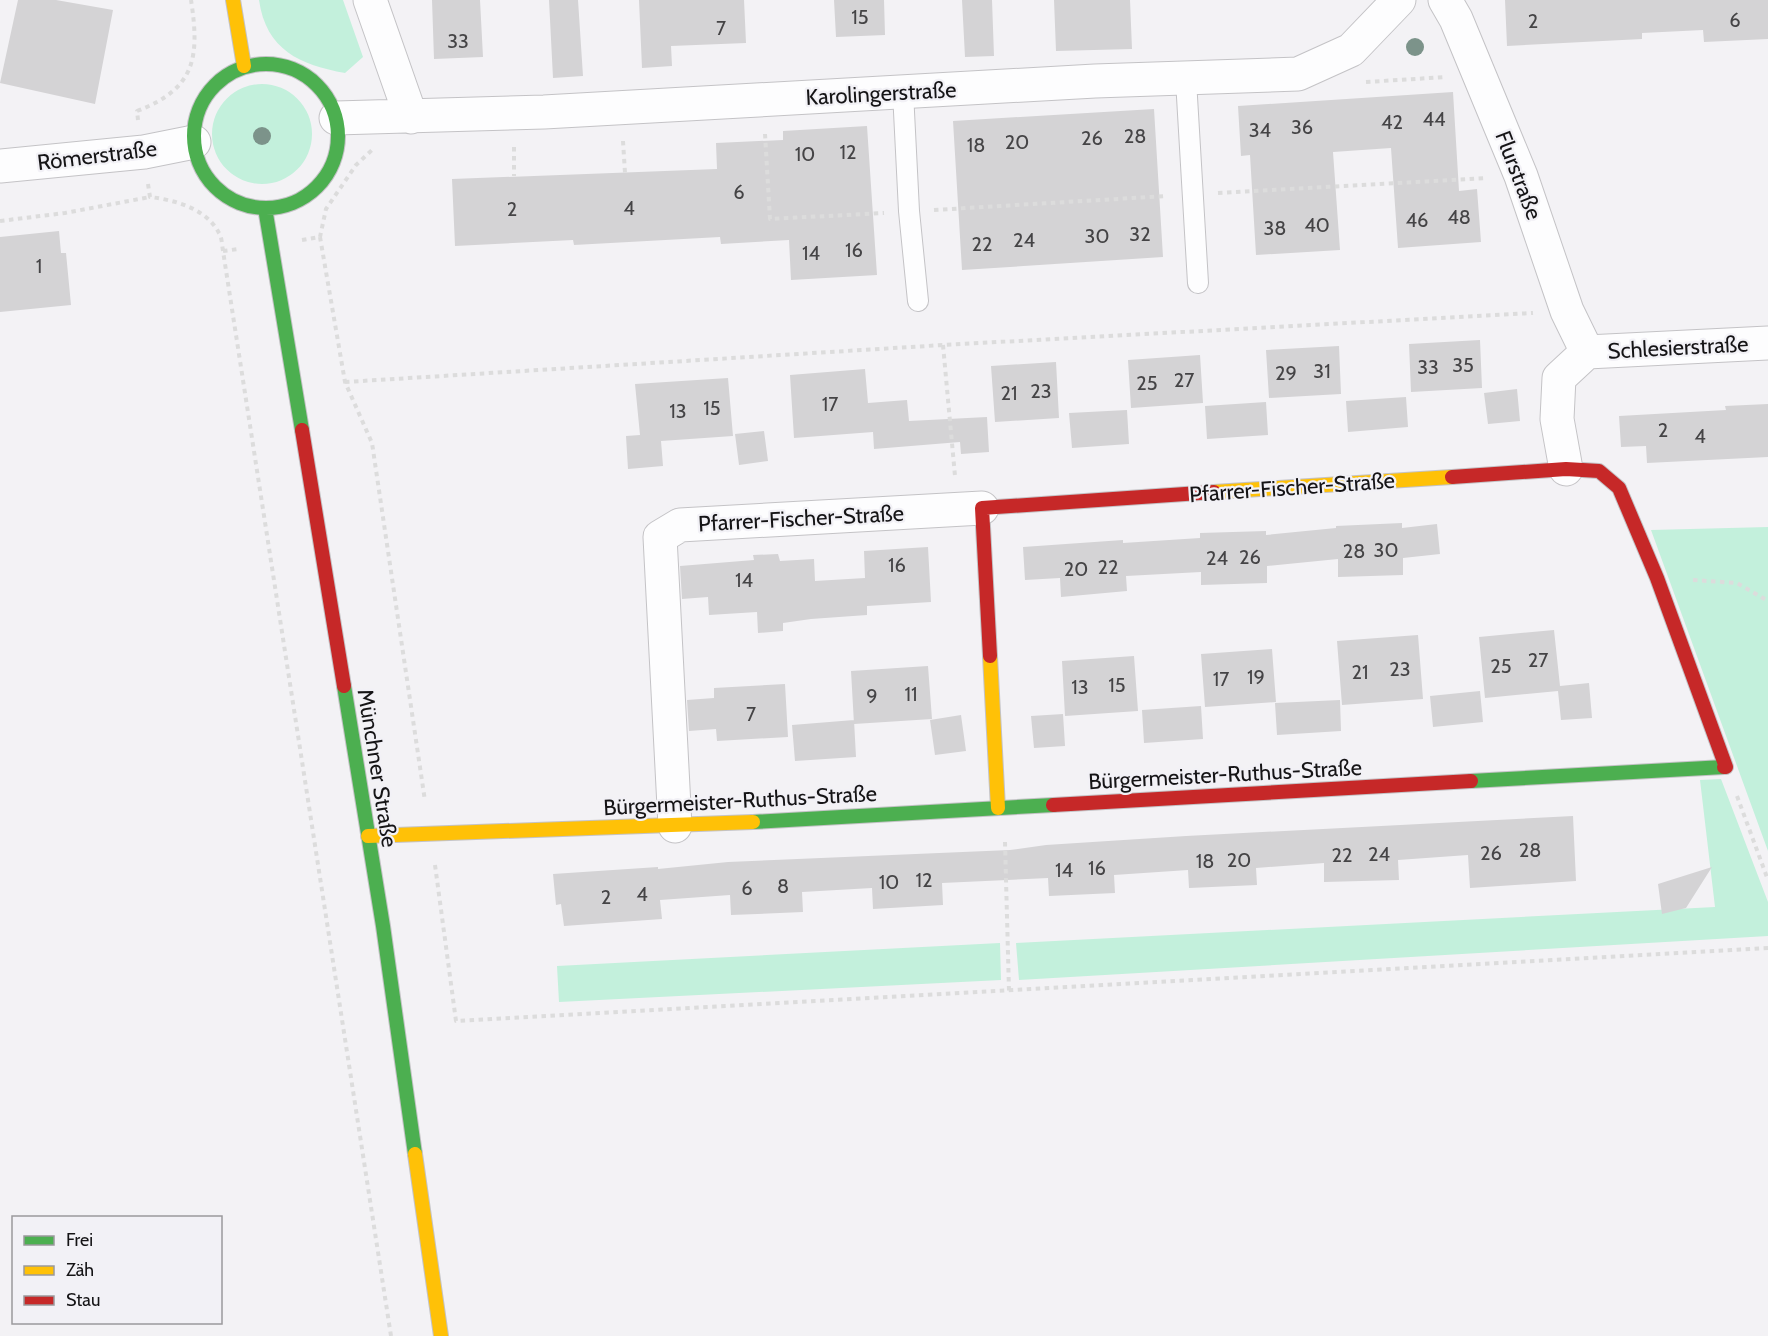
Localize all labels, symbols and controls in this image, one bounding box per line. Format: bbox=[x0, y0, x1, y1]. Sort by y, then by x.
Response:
house number: 15 bbox=[851, 5, 869, 29]
house number: 6 bbox=[1729, 8, 1741, 32]
house number: 2 bbox=[1528, 9, 1538, 33]
house number: 7 bbox=[716, 16, 726, 40]
house number: 33 bbox=[447, 29, 469, 53]
street label: Karolingerstraße bbox=[805, 76, 957, 111]
house number: 44 bbox=[1422, 107, 1446, 131]
house number: 42 bbox=[1381, 110, 1403, 134]
house number: 36 bbox=[1291, 115, 1313, 139]
house number: 34 bbox=[1249, 118, 1272, 142]
house number: 28 bbox=[1124, 124, 1146, 148]
house number: 26 bbox=[1081, 126, 1103, 150]
street label: Flurstraße bbox=[1489, 127, 1548, 223]
house number: 20 bbox=[1005, 130, 1029, 154]
house number: 18 bbox=[967, 133, 985, 157]
street label: Römerstraße bbox=[36, 135, 158, 176]
house number: 12 bbox=[840, 140, 857, 164]
house number: 10 bbox=[795, 142, 815, 166]
house number: 6 bbox=[733, 180, 745, 204]
house number: 4 bbox=[623, 196, 635, 220]
house number: 2 bbox=[507, 197, 517, 221]
house number: 48 bbox=[1447, 205, 1471, 229]
house number: 46 bbox=[1406, 208, 1428, 232]
house number: 40 bbox=[1304, 213, 1330, 237]
house number: 38 bbox=[1264, 216, 1286, 240]
house number: 32 bbox=[1129, 222, 1151, 246]
house number: 30 bbox=[1085, 224, 1109, 248]
house number: 24 bbox=[1013, 228, 1035, 252]
house number: 22 bbox=[972, 232, 992, 256]
house number: 16 bbox=[845, 238, 863, 262]
house number: 14 bbox=[802, 241, 820, 265]
house number: 1 bbox=[36, 254, 42, 278]
street label: Schlesierstraße bbox=[1607, 330, 1749, 365]
house number: 35 bbox=[1452, 353, 1474, 377]
house number: 33 bbox=[1417, 355, 1439, 379]
house number: 31 bbox=[1313, 359, 1331, 383]
house number: 29 bbox=[1275, 361, 1297, 385]
house number: 27 bbox=[1174, 368, 1194, 392]
house number: 25 bbox=[1136, 371, 1158, 395]
house number: 23 bbox=[1030, 379, 1052, 403]
house number: 21 bbox=[1001, 381, 1018, 405]
house number: 17 bbox=[822, 392, 838, 416]
house number: 15 bbox=[703, 396, 721, 420]
house number: 13 bbox=[669, 399, 687, 423]
house number: 2 bbox=[1658, 418, 1668, 442]
house number: 4 bbox=[1694, 424, 1706, 448]
street label: Pfarrer-Fischer-Straße bbox=[1188, 467, 1396, 508]
street label: Pfarrer-Fischer-Straße bbox=[697, 500, 905, 537]
house number: 30 bbox=[1374, 538, 1398, 562]
house number: 28 bbox=[1343, 539, 1365, 563]
house number: 26 bbox=[1239, 545, 1261, 569]
house number: 24 bbox=[1206, 546, 1228, 570]
house number: 16 bbox=[888, 553, 906, 577]
house number: 22 bbox=[1098, 555, 1118, 579]
house number: 20 bbox=[1064, 557, 1088, 581]
house number: 14 bbox=[735, 568, 753, 592]
house number: 27 bbox=[1528, 648, 1548, 672]
house number: 25 bbox=[1490, 654, 1512, 678]
house number: 23 bbox=[1389, 657, 1411, 681]
house number: 21 bbox=[1352, 660, 1369, 684]
house number: 19 bbox=[1247, 665, 1265, 689]
house number: 17 bbox=[1213, 667, 1229, 691]
house number: 15 bbox=[1108, 673, 1126, 697]
house number: 13 bbox=[1071, 675, 1089, 699]
house number: 11 bbox=[904, 682, 918, 706]
house number: 9 bbox=[866, 684, 878, 708]
street label: Münchner Straße bbox=[352, 687, 403, 849]
house number: 7 bbox=[746, 702, 756, 726]
street label: Bürgermeister-Ruthus-Straße bbox=[1088, 754, 1363, 795]
street label: Bürgermeister-Ruthus-Straße bbox=[603, 780, 878, 821]
house number: 28 bbox=[1519, 838, 1541, 862]
house number: 26 bbox=[1480, 841, 1502, 865]
house number: 24 bbox=[1368, 842, 1390, 866]
house number: 22 bbox=[1332, 843, 1352, 867]
house number: 20 bbox=[1227, 848, 1251, 872]
house number: 18 bbox=[1196, 849, 1214, 873]
house number: 16 bbox=[1088, 856, 1106, 880]
house number: 14 bbox=[1055, 858, 1073, 882]
house number: 12 bbox=[916, 868, 933, 892]
house number: 10 bbox=[879, 870, 899, 894]
house number: 8 bbox=[777, 874, 789, 898]
house number: 6 bbox=[741, 876, 753, 900]
house number: 4 bbox=[636, 882, 648, 906]
house number: 2 bbox=[601, 885, 611, 909]
legend bbox=[12, 1216, 222, 1324]
text: Frei bbox=[66, 1229, 93, 1251]
text: Zäh bbox=[66, 1259, 94, 1281]
text: Stau bbox=[66, 1289, 100, 1311]

